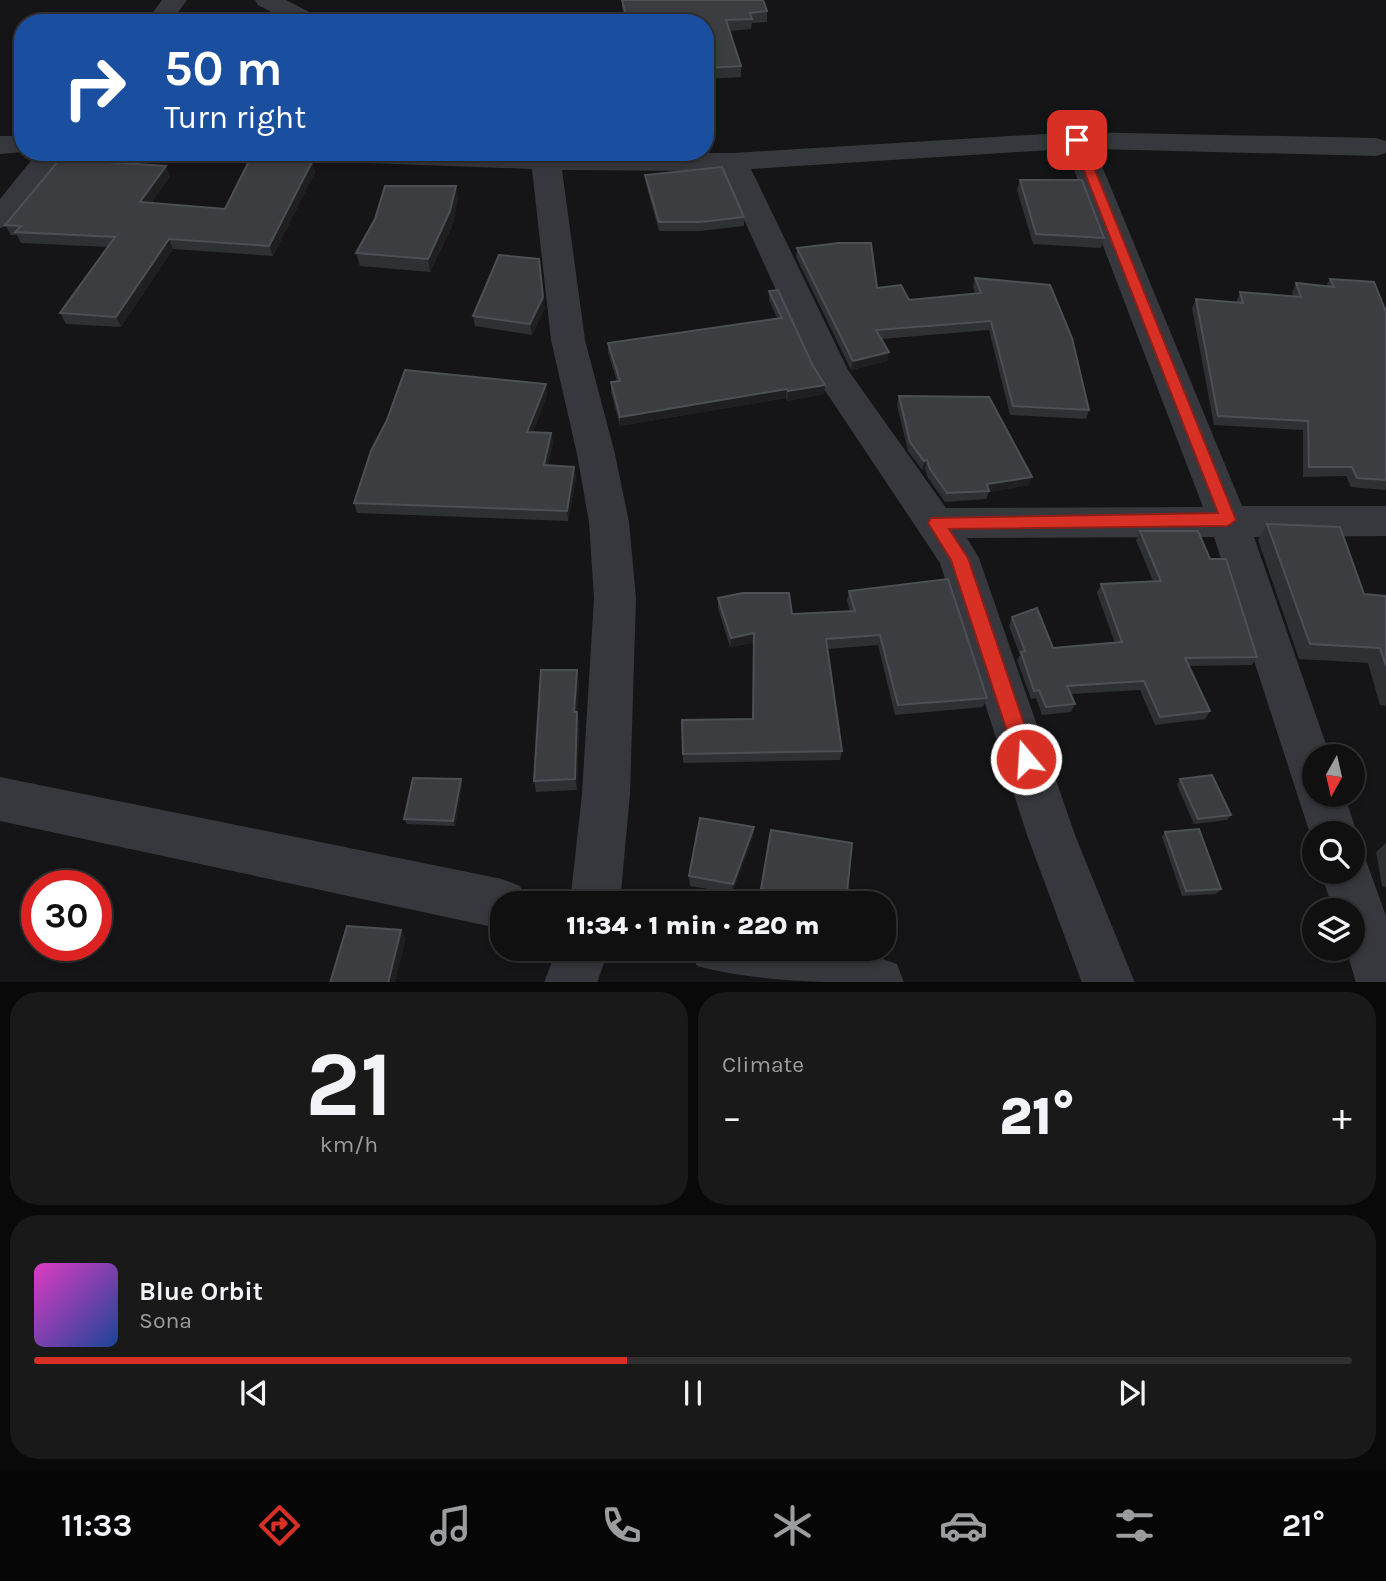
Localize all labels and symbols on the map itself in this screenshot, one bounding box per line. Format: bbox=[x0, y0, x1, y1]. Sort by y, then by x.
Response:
pin bbox=[1047, 110, 1107, 170]
position arrow bbox=[989, 722, 1063, 796]
north arrow bbox=[1302, 744, 1365, 807]
speed limit sign: 30 bbox=[21, 870, 112, 961]

